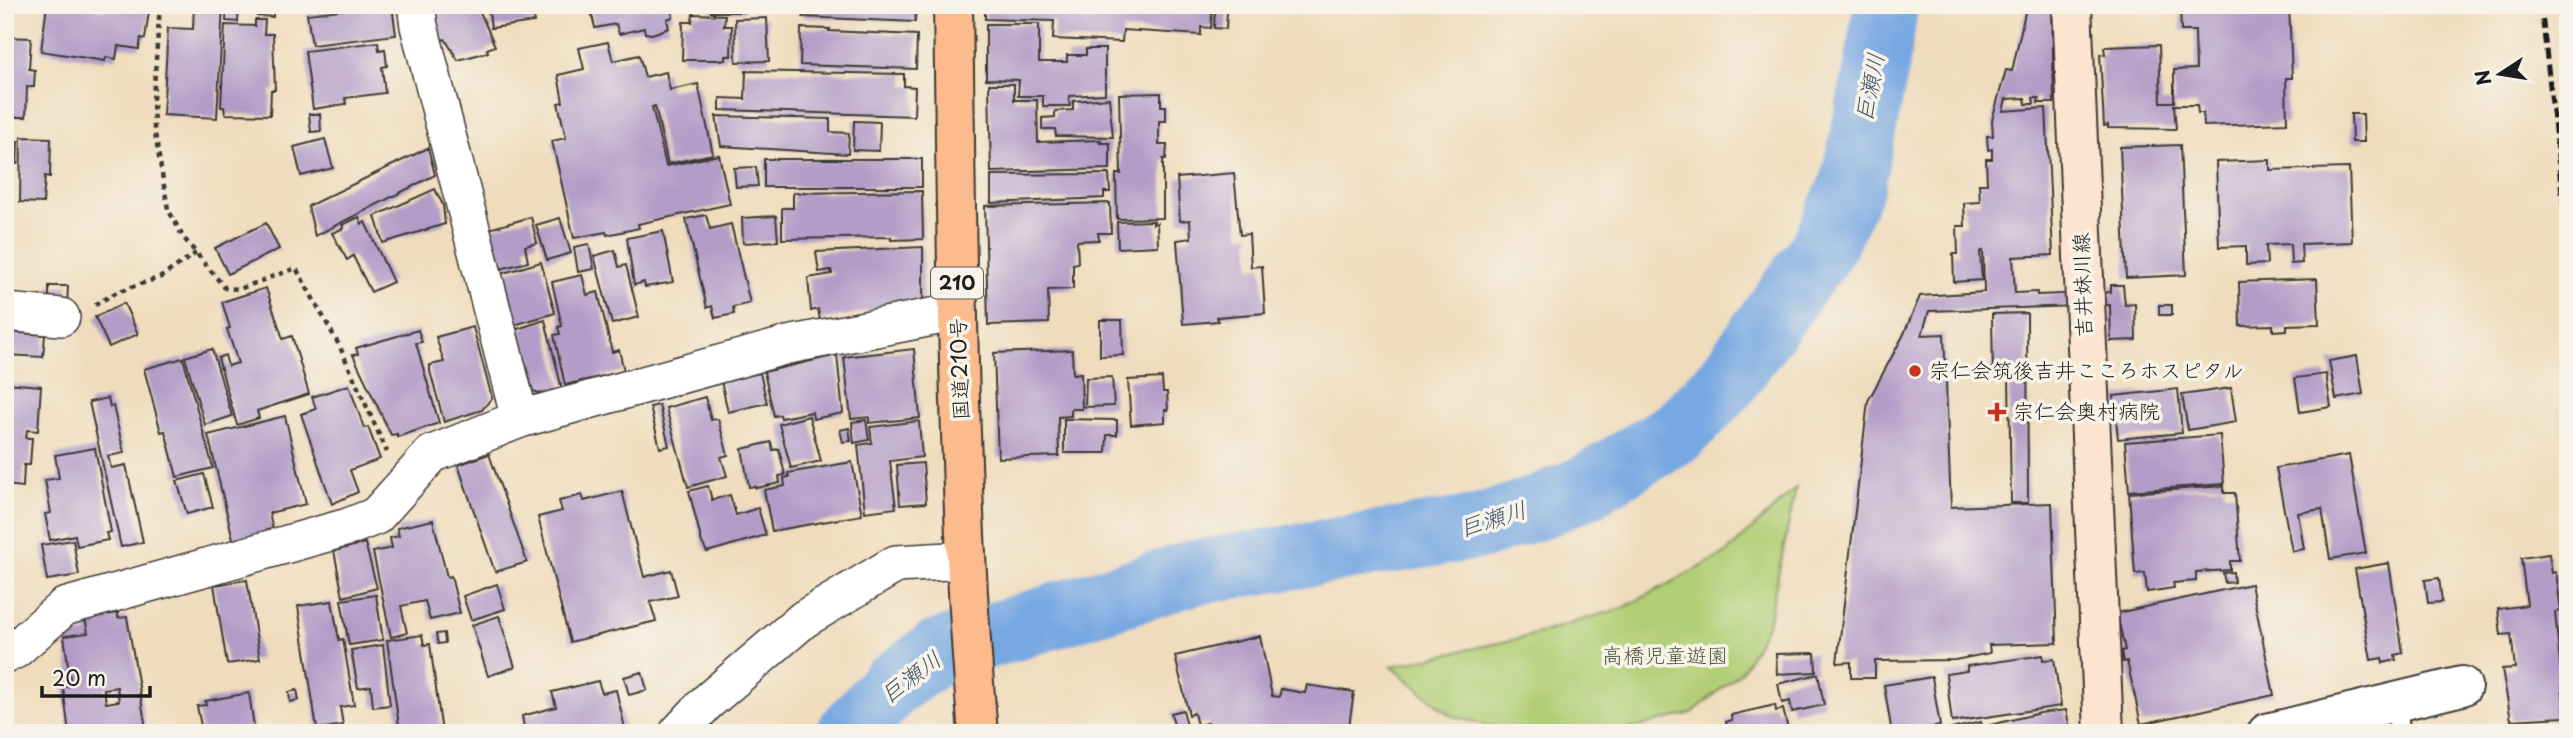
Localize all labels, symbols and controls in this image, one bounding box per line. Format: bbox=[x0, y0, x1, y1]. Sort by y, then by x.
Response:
north arrow bbox=[2464, 38, 2534, 108]
water label: 巨瀬川 bbox=[1845, 50, 1892, 124]
text: N bbox=[2467, 67, 2498, 88]
street label: 吉井妹川線 bbox=[2063, 232, 2099, 338]
road number: 210 bbox=[931, 268, 983, 298]
street label: 国道210号 bbox=[940, 317, 976, 421]
place label: 宗仁会筑後吉井こころホスピタル bbox=[1929, 353, 2244, 385]
marker: 宗仁会筑後吉井こころホスピタル bbox=[1907, 363, 1923, 379]
place label: 宗仁会奥村病院 bbox=[2013, 394, 2160, 426]
marker: 宗仁会奥村病院 bbox=[1987, 402, 2007, 422]
water label: 巨瀬川 bbox=[1454, 491, 1531, 544]
park label: 高橋児童遊園 bbox=[1602, 638, 1728, 670]
water label: 巨瀬川 bbox=[872, 641, 948, 711]
scale bar bbox=[42, 654, 150, 698]
text: 20 m bbox=[52, 661, 106, 693]

